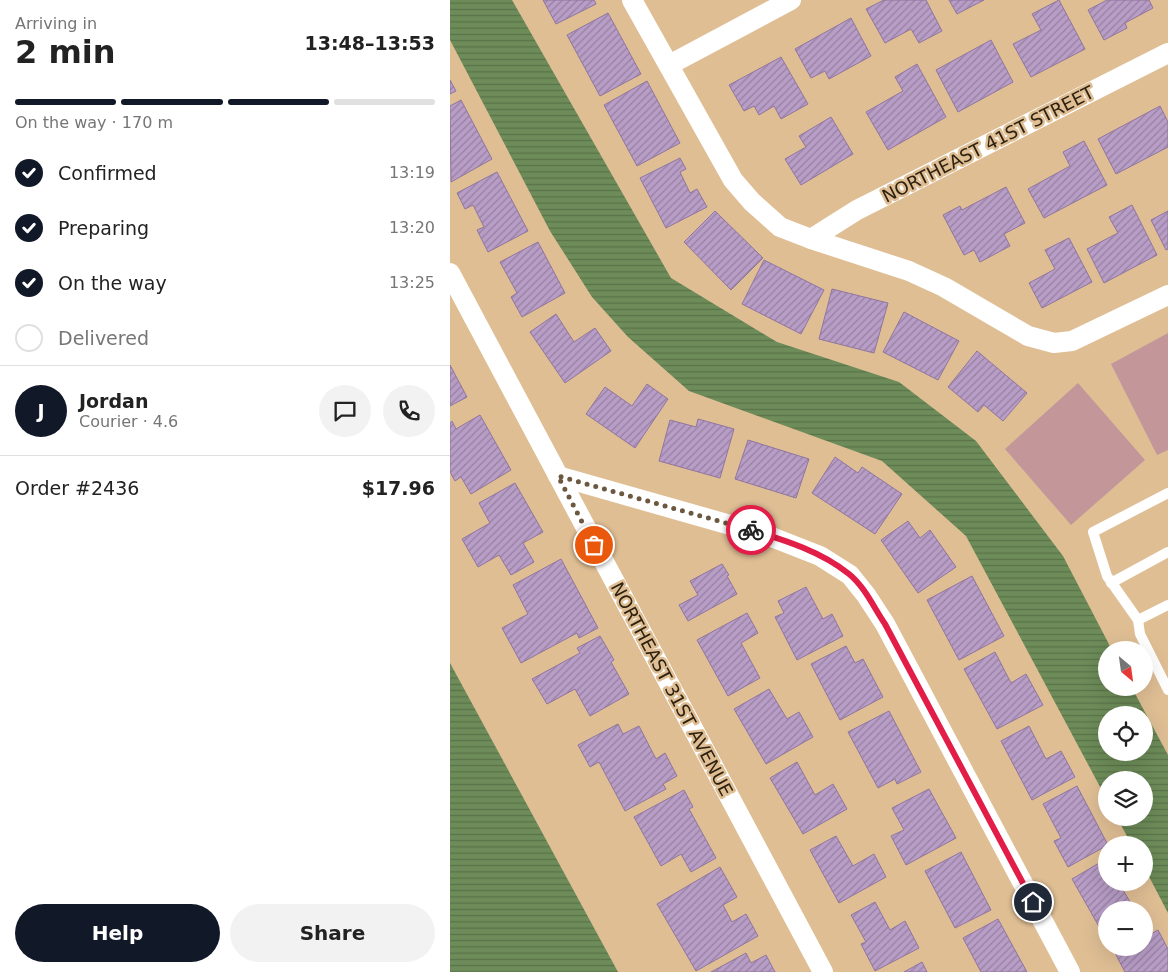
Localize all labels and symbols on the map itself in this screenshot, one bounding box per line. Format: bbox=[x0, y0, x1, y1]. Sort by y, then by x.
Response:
street label: NORTHEAST 41ST STREET bbox=[879, 81, 1098, 207]
courier bbox=[726, 505, 776, 555]
pin bbox=[573, 524, 615, 566]
street label: NORTHEAST 31ST AVENUE bbox=[607, 579, 737, 799]
north arrow bbox=[1098, 641, 1152, 696]
pin bbox=[1012, 881, 1054, 923]

